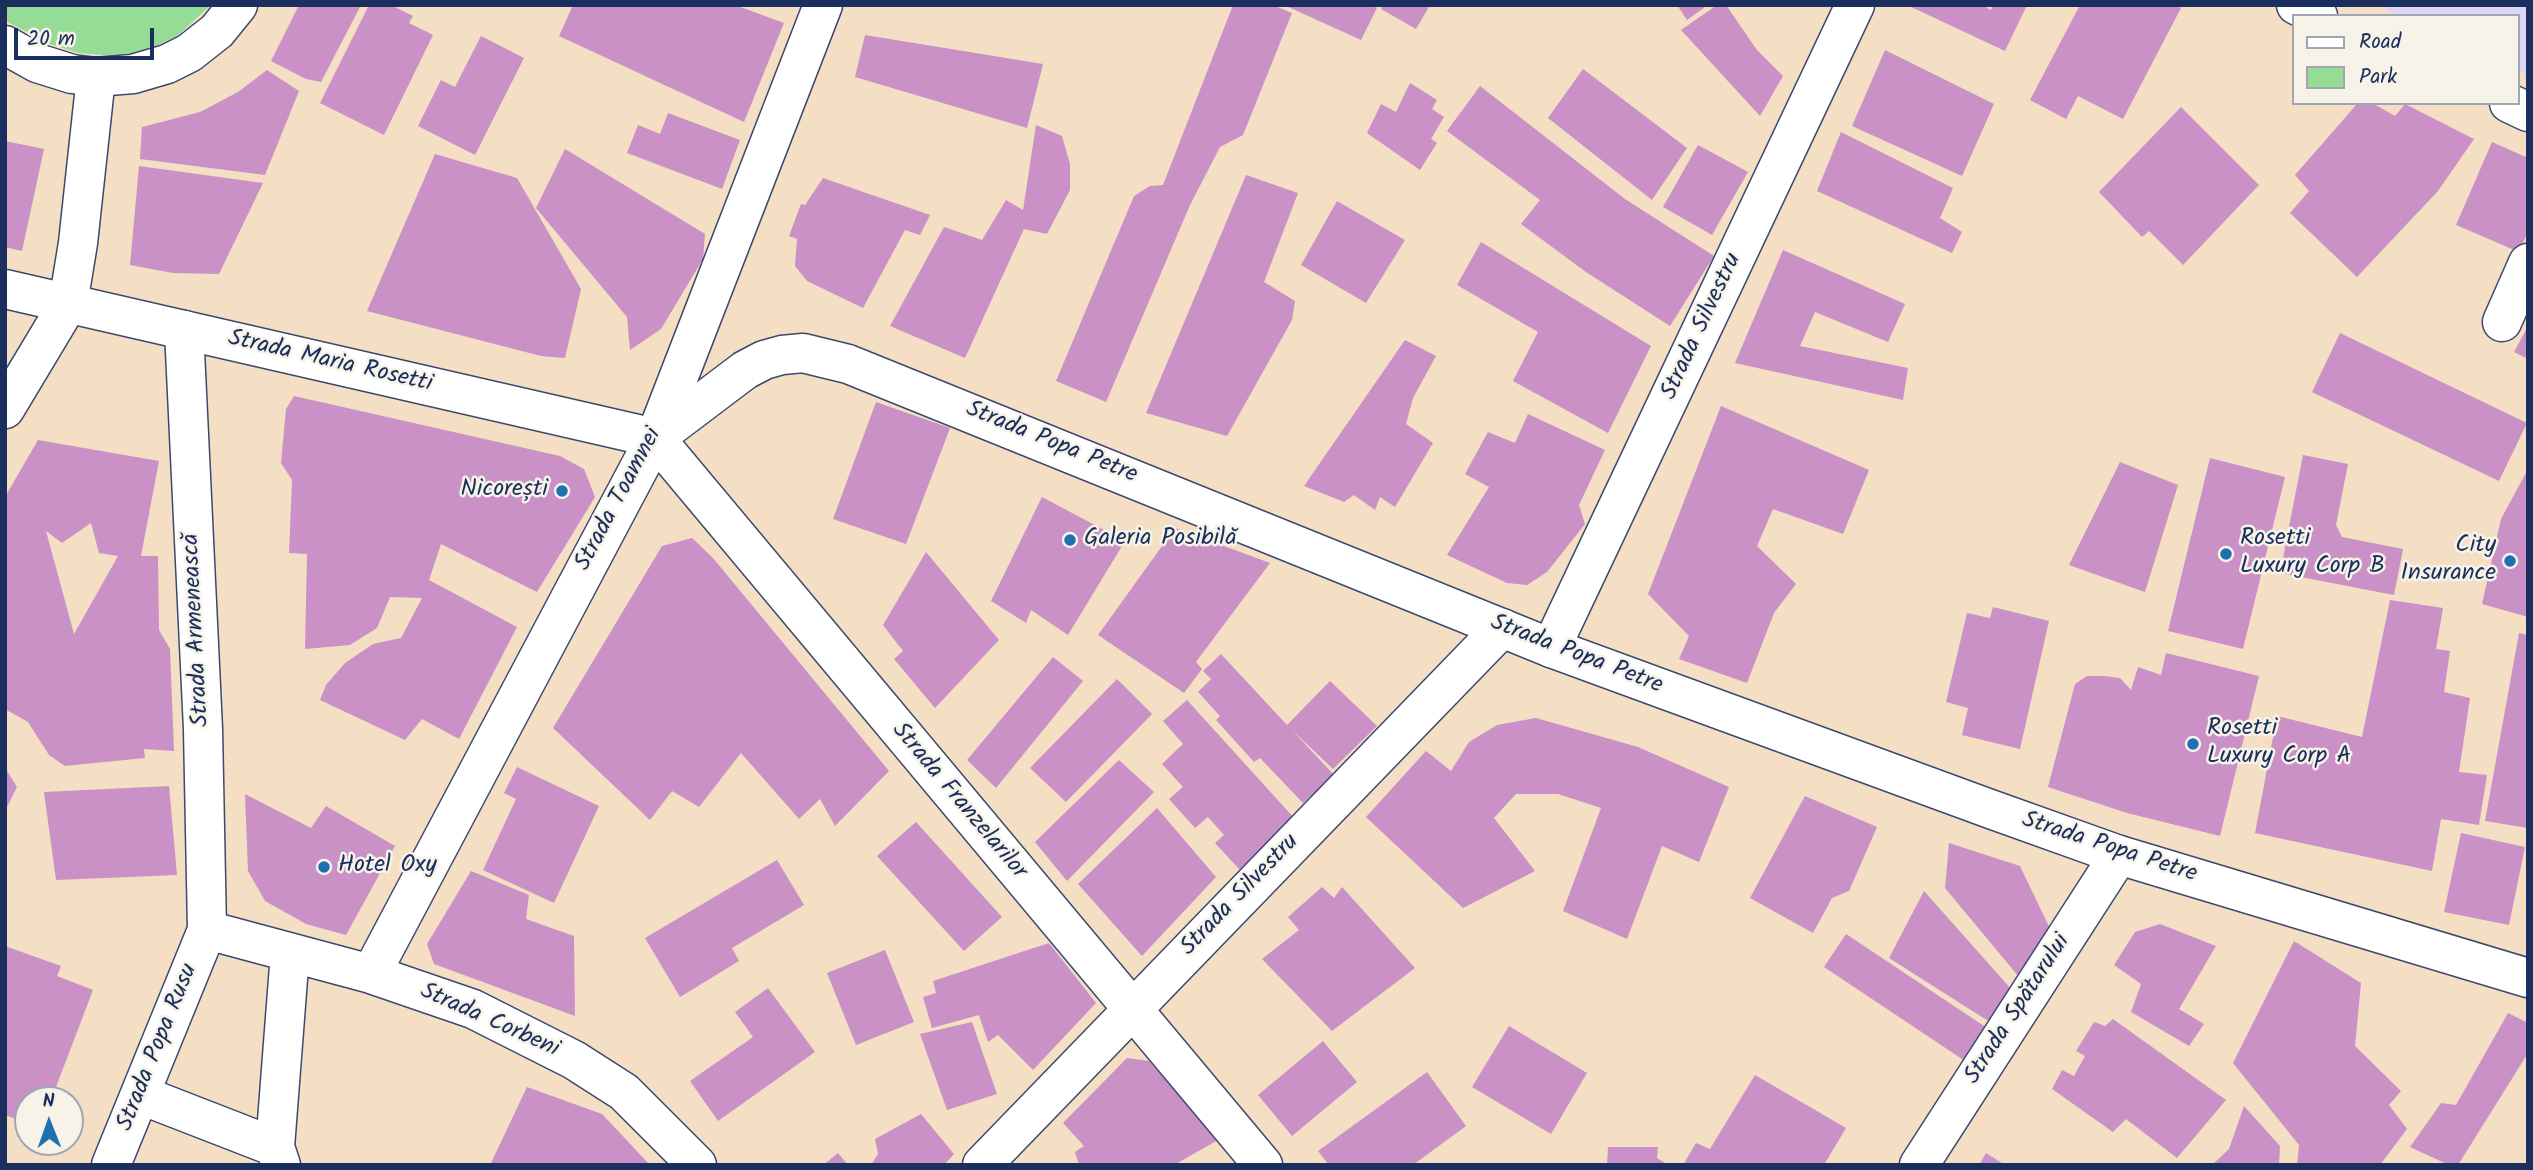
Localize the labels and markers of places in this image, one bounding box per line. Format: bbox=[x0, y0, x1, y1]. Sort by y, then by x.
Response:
place label: Nicorești bbox=[461, 477, 548, 505]
marker: Nicorești bbox=[554, 483, 570, 499]
place label: Galeria Posibilă bbox=[1084, 526, 1236, 554]
place label: Rosetti Luxury Corp B bbox=[2240, 526, 2385, 582]
marker: Galeria Posibilă bbox=[1062, 532, 1078, 548]
place label: City Insurance bbox=[2401, 533, 2496, 589]
marker: Rosetti Luxury Corp B bbox=[2218, 546, 2234, 562]
marker: City Insurance bbox=[2502, 553, 2518, 569]
place label: Rosetti Luxury Corp A bbox=[2207, 716, 2351, 772]
marker: Rosetti Luxury Corp A bbox=[2185, 736, 2201, 752]
place label: Hotel Oxy bbox=[338, 853, 437, 881]
marker: Hotel Oxy bbox=[316, 859, 332, 875]

